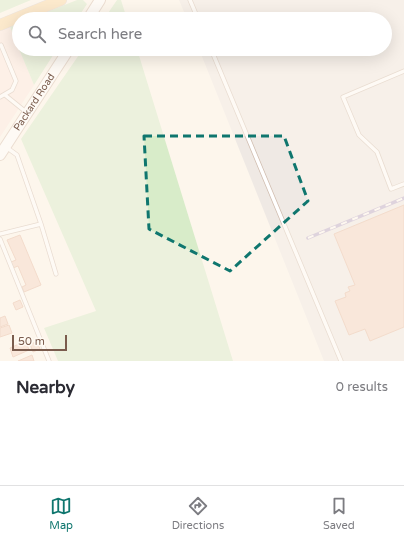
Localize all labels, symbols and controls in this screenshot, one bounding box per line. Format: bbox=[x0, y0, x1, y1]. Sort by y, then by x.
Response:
search box bbox=[12, 12, 392, 56]
icon: search bbox=[26, 23, 48, 45]
text: Search here bbox=[58, 25, 142, 43]
street label: Packard Road bbox=[11, 71, 57, 133]
scale bar bbox=[12, 333, 67, 352]
text: 50 m bbox=[18, 335, 45, 348]
text: Nearby bbox=[16, 377, 75, 398]
text: 0 results bbox=[336, 379, 388, 395]
tab: Map bbox=[49, 495, 73, 532]
tab: Directions bbox=[172, 495, 224, 532]
tab: Saved bbox=[323, 495, 355, 532]

